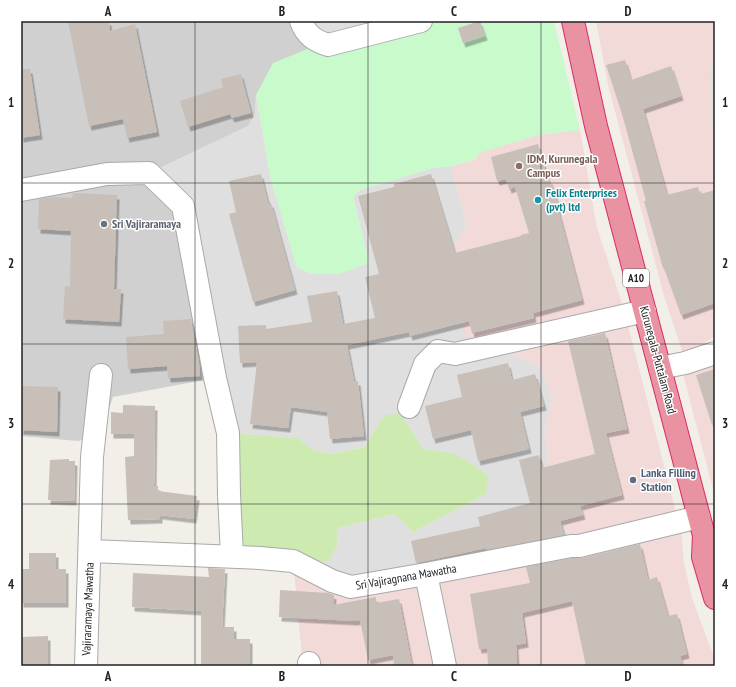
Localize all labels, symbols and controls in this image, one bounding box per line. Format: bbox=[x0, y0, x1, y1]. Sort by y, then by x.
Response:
text: A bbox=[104, 3, 112, 20]
text: B bbox=[279, 3, 285, 20]
text: C bbox=[451, 3, 457, 20]
text: D bbox=[625, 3, 632, 20]
text: 1 bbox=[8, 94, 14, 111]
text: 1 bbox=[722, 94, 728, 111]
place label: IDM, Kurunegala Campus bbox=[527, 151, 598, 180]
marker: IDM, Kurunegala Campus bbox=[514, 161, 524, 171]
place label: Felix Enterprises (pvt) ltd bbox=[546, 185, 617, 214]
marker: Felix Enterprises (pvt) ltd bbox=[533, 195, 543, 205]
place label: Sri Vajiraramaya bbox=[112, 216, 181, 231]
marker: Sri Vajiraramaya bbox=[99, 219, 109, 229]
text: 2 bbox=[8, 255, 14, 272]
text: 2 bbox=[722, 255, 728, 272]
road number: A10 bbox=[623, 269, 649, 287]
street label: Kurunegala-Puttalam Road bbox=[637, 304, 680, 415]
text: 3 bbox=[8, 415, 14, 432]
text: 3 bbox=[722, 415, 728, 432]
place label: Lanka Filling Station bbox=[641, 465, 696, 494]
marker: Lanka Filling Station bbox=[628, 475, 638, 485]
street label: Sri Vajiragnana Mawatha bbox=[354, 560, 458, 593]
street label: Vajiraramaya Mawatha bbox=[78, 562, 97, 657]
text: 4 bbox=[8, 576, 15, 593]
text: 4 bbox=[722, 576, 729, 593]
text: A bbox=[104, 668, 112, 685]
text: B bbox=[279, 668, 285, 685]
text: C bbox=[451, 668, 457, 685]
text: D bbox=[625, 668, 632, 685]

